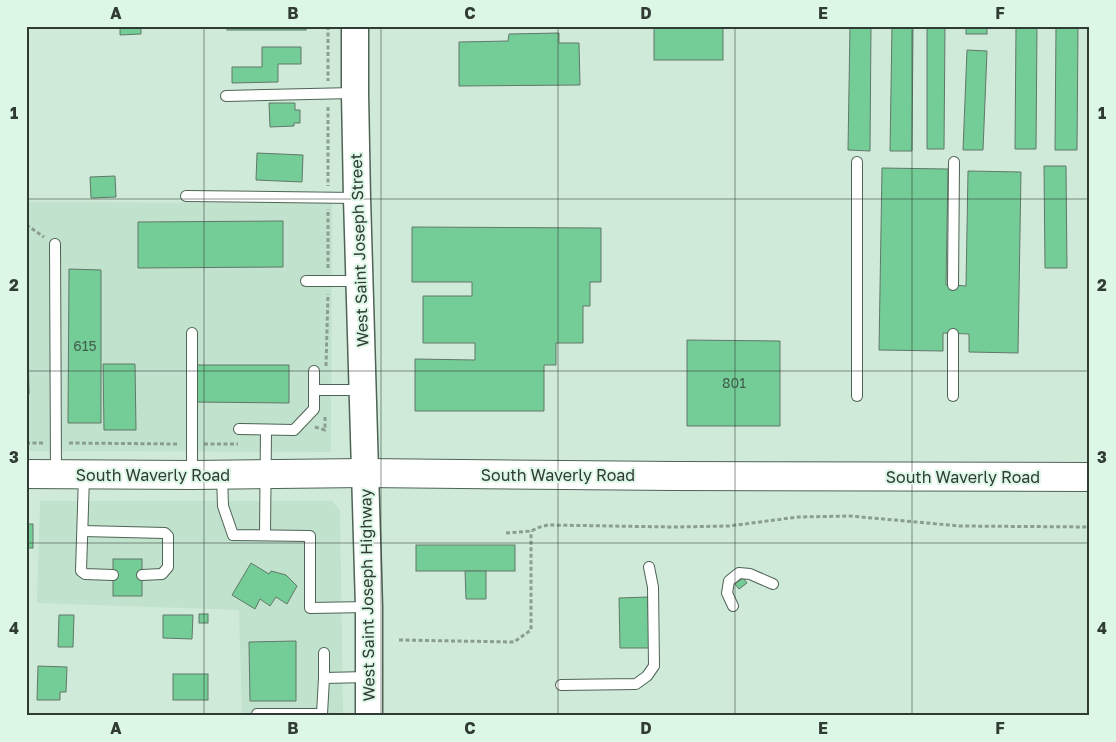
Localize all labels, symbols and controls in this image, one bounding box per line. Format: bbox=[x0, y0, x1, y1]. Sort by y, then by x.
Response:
text: A bbox=[110, 3, 122, 23]
text: B bbox=[287, 3, 299, 23]
text: C bbox=[464, 3, 476, 23]
text: D bbox=[640, 3, 652, 23]
text: E bbox=[818, 3, 828, 23]
text: F bbox=[995, 3, 1005, 23]
text: 1 bbox=[10, 103, 18, 123]
text: 1 bbox=[1098, 103, 1106, 123]
street label: West Saint Joseph Street bbox=[346, 153, 372, 347]
text: 2 bbox=[9, 275, 19, 295]
text: 2 bbox=[1097, 275, 1107, 295]
house number: 615 bbox=[73, 337, 97, 354]
house number: 801 bbox=[722, 374, 746, 391]
text: 3 bbox=[9, 447, 19, 467]
text: 3 bbox=[1097, 447, 1107, 467]
street label: South Waverly Road bbox=[76, 465, 230, 485]
street label: South Waverly Road bbox=[481, 465, 635, 485]
street label: South Waverly Road bbox=[886, 467, 1040, 487]
street label: West Saint Joseph Highway bbox=[355, 488, 379, 702]
text: 4 bbox=[9, 618, 19, 638]
text: 4 bbox=[1097, 618, 1107, 638]
text: A bbox=[110, 718, 122, 738]
text: B bbox=[287, 718, 299, 738]
text: C bbox=[464, 718, 476, 738]
text: D bbox=[640, 718, 652, 738]
text: E bbox=[818, 718, 828, 738]
text: F bbox=[995, 718, 1005, 738]

